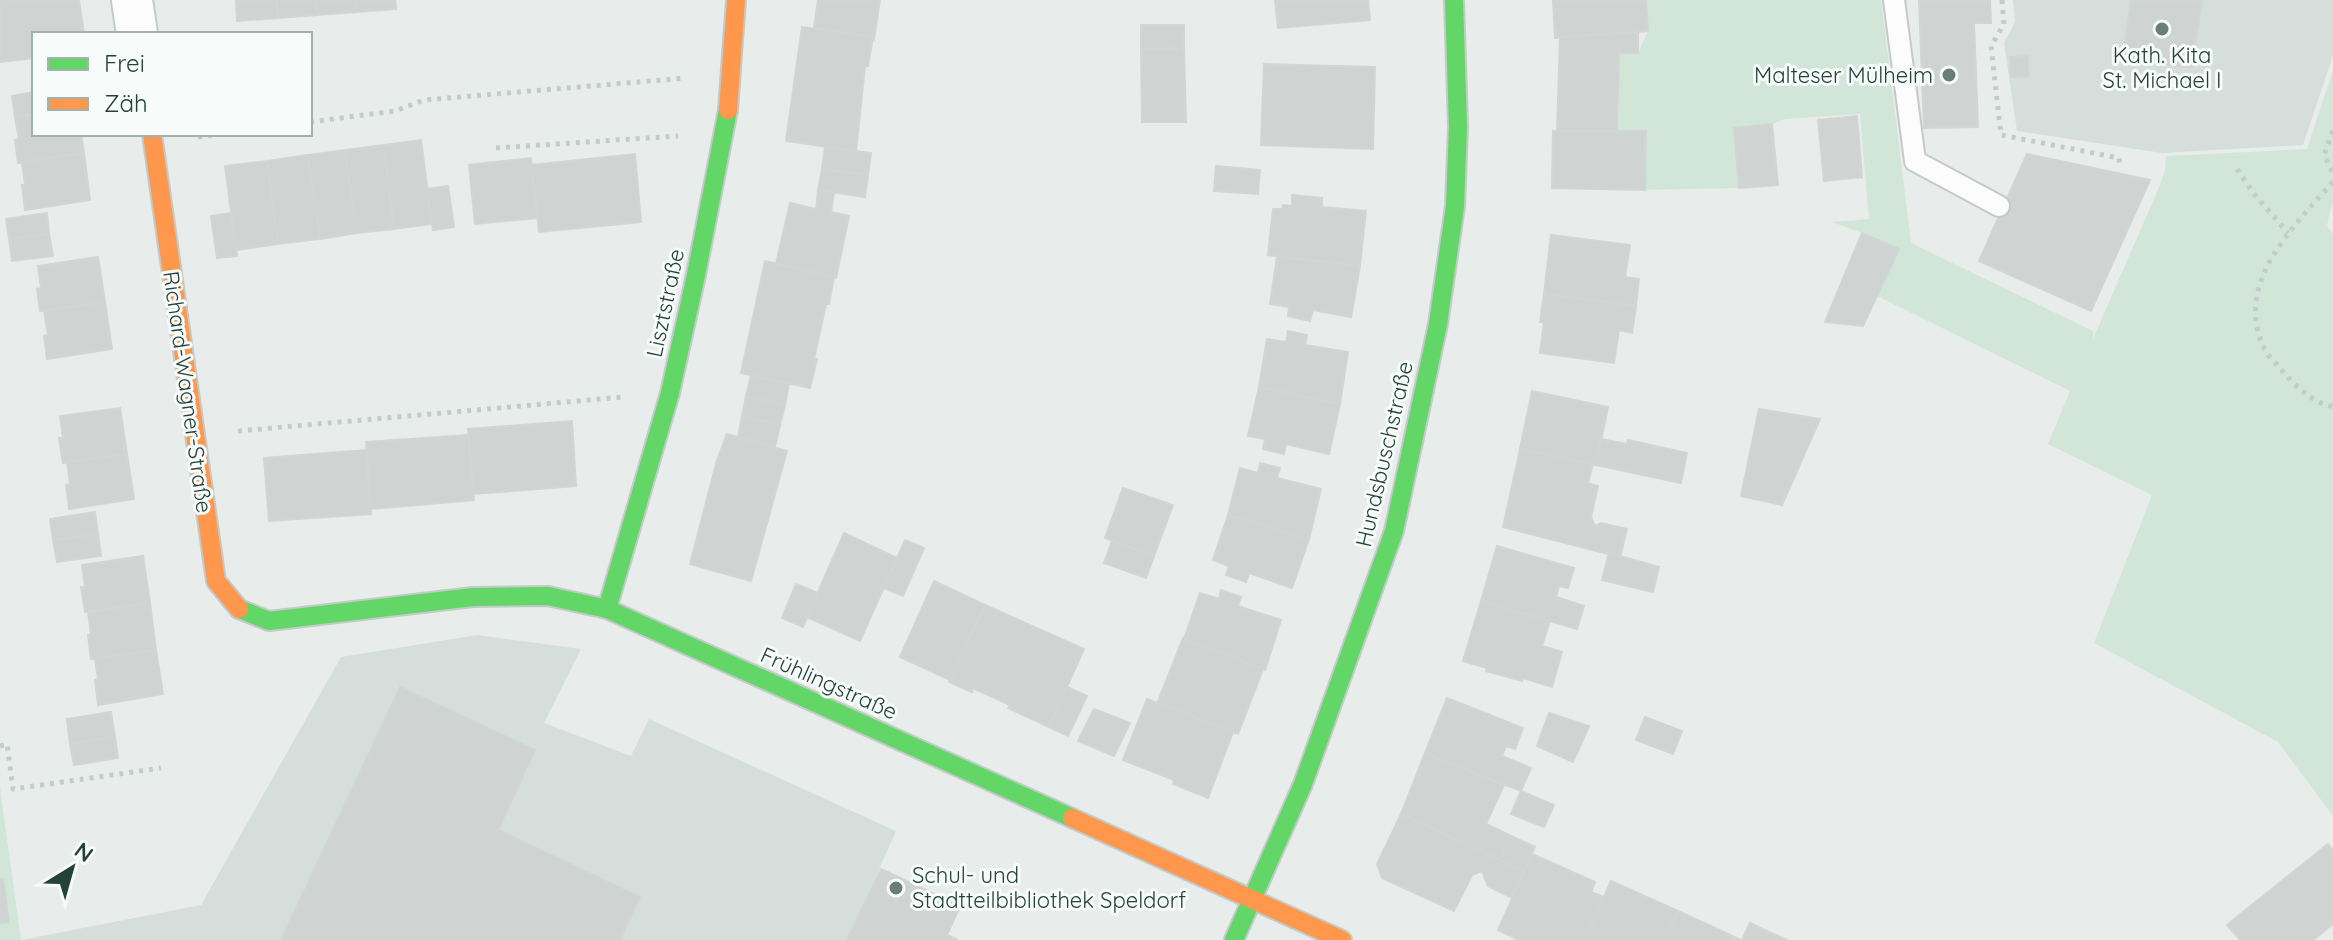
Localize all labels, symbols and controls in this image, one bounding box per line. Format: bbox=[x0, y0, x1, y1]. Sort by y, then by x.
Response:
marker: Kath. Kita St. Michael I bbox=[2153, 20, 2171, 38]
legend bbox=[32, 32, 312, 136]
place label: Kath. Kita St. Michael I bbox=[2103, 41, 2221, 94]
text: Frei bbox=[104, 48, 145, 78]
place label: Malteser Mülheim bbox=[1754, 61, 1933, 89]
marker: Malteser Mülheim bbox=[1940, 66, 1958, 84]
text: Zäh bbox=[104, 88, 148, 118]
street label: Lisztstraße bbox=[640, 246, 690, 360]
street label: Richard-Wagner-Straße bbox=[157, 269, 219, 515]
street label: Hundsbuschstraße bbox=[1349, 358, 1419, 550]
street label: Frühlingstraße bbox=[756, 640, 902, 726]
north arrow bbox=[32, 828, 112, 908]
text: N bbox=[69, 836, 99, 868]
place label: Schul- und Stadtteilbibliothek Speldorf bbox=[912, 861, 1186, 914]
marker: Schul- und Stadtteilbibliothek Speldorf bbox=[887, 879, 905, 897]

